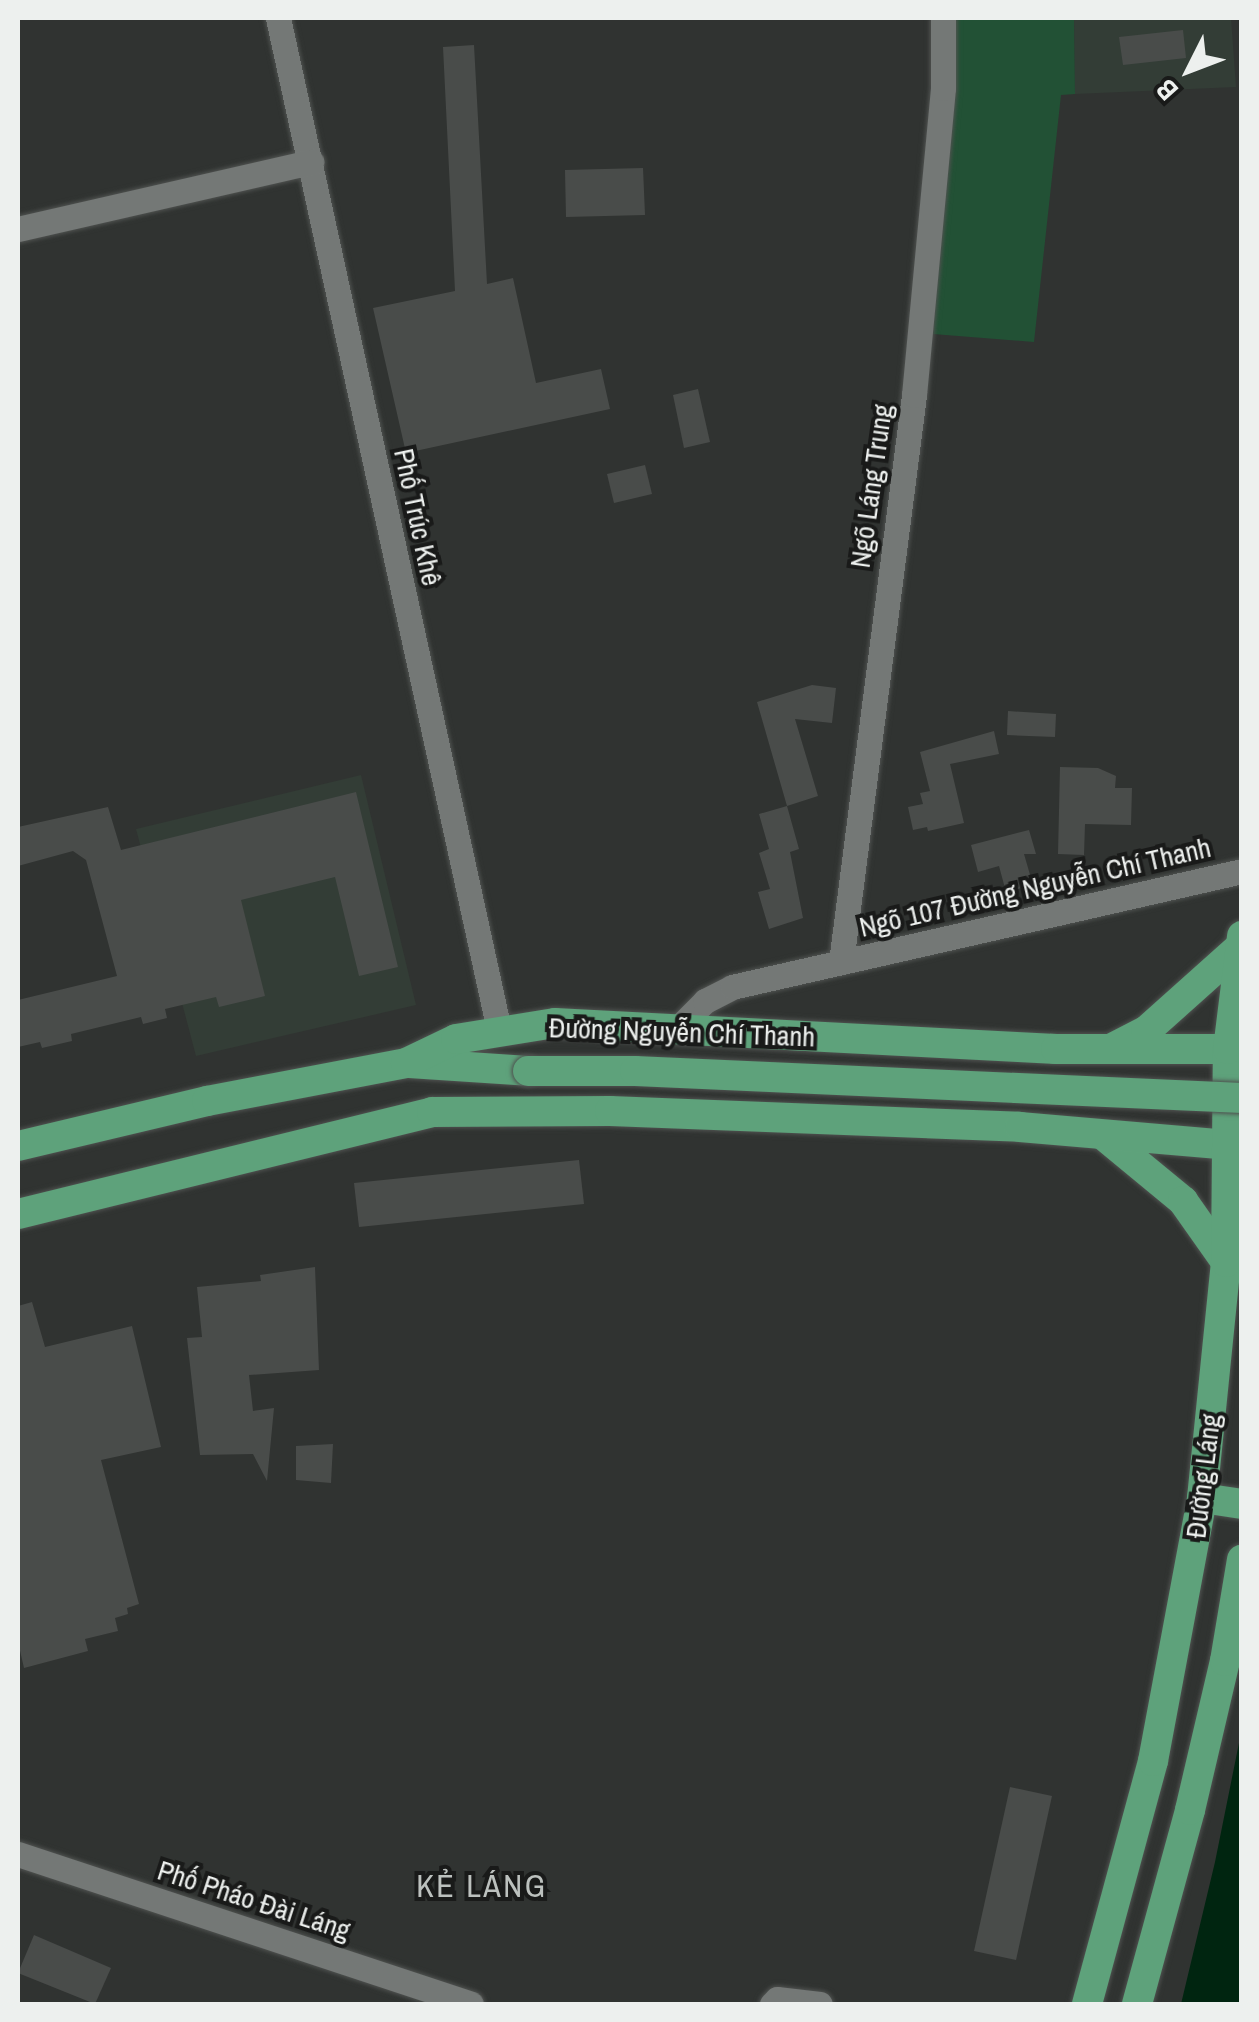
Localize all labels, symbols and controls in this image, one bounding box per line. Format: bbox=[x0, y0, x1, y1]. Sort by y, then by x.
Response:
north arrow bbox=[1139, 20, 1239, 120]
text: B bbox=[1147, 71, 1186, 109]
street label: Ngõ Láng Trung bbox=[843, 402, 899, 570]
street label: Phố Trúc Khê bbox=[387, 445, 449, 589]
street label: Ngõ 107 Đường Nguyễn Chí Thanh bbox=[856, 830, 1214, 944]
street label: Đường Nguyễn Chí Thanh bbox=[548, 1011, 816, 1053]
street label: Đường Láng bbox=[1179, 1412, 1227, 1540]
street label: Phố Pháo Đài Láng bbox=[154, 1853, 354, 1947]
district label: KẺ LÁNG bbox=[416, 1867, 548, 1905]

